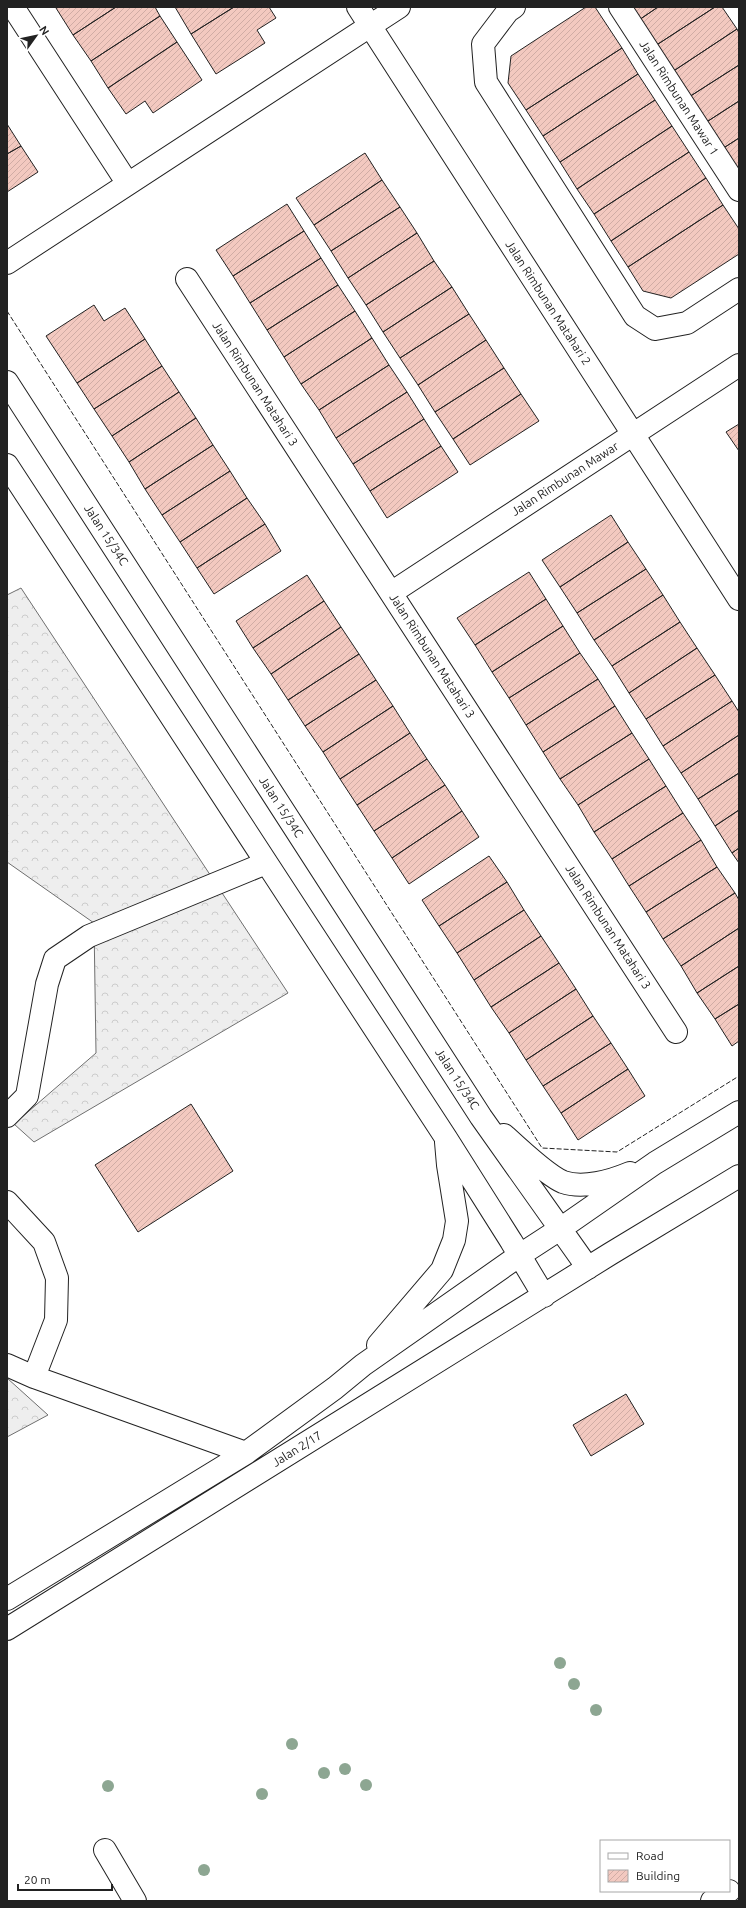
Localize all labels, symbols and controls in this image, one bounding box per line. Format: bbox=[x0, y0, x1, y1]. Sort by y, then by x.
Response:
north arrow bbox=[16, 16, 56, 56]
text: N bbox=[37, 24, 52, 37]
street label: Jalan Rimbunan Mawar 1 bbox=[637, 38, 721, 158]
street label: Jalan Rimbunan Matahari 2 bbox=[503, 238, 594, 367]
street label: Jalan Rimbunan Matahari 3 bbox=[210, 319, 301, 448]
street label: Jalan Rimbunan Mawar bbox=[509, 439, 621, 518]
street label: Jalan 15/34C bbox=[82, 502, 131, 568]
street label: Jalan Rimbunan Matahari 3 bbox=[387, 591, 478, 720]
street label: Jalan 15/34C bbox=[257, 774, 306, 840]
street label: Jalan Rimbunan Matahari 3 bbox=[563, 862, 654, 991]
street label: Jalan 15/34C bbox=[433, 1046, 482, 1112]
street label: Jalan 2/17 bbox=[270, 1428, 324, 1469]
legend bbox=[600, 1840, 730, 1892]
text: Road bbox=[636, 1849, 664, 1862]
scale bar bbox=[18, 1866, 112, 1892]
text: Building bbox=[636, 1869, 680, 1882]
text: 20 m bbox=[24, 1873, 51, 1886]

